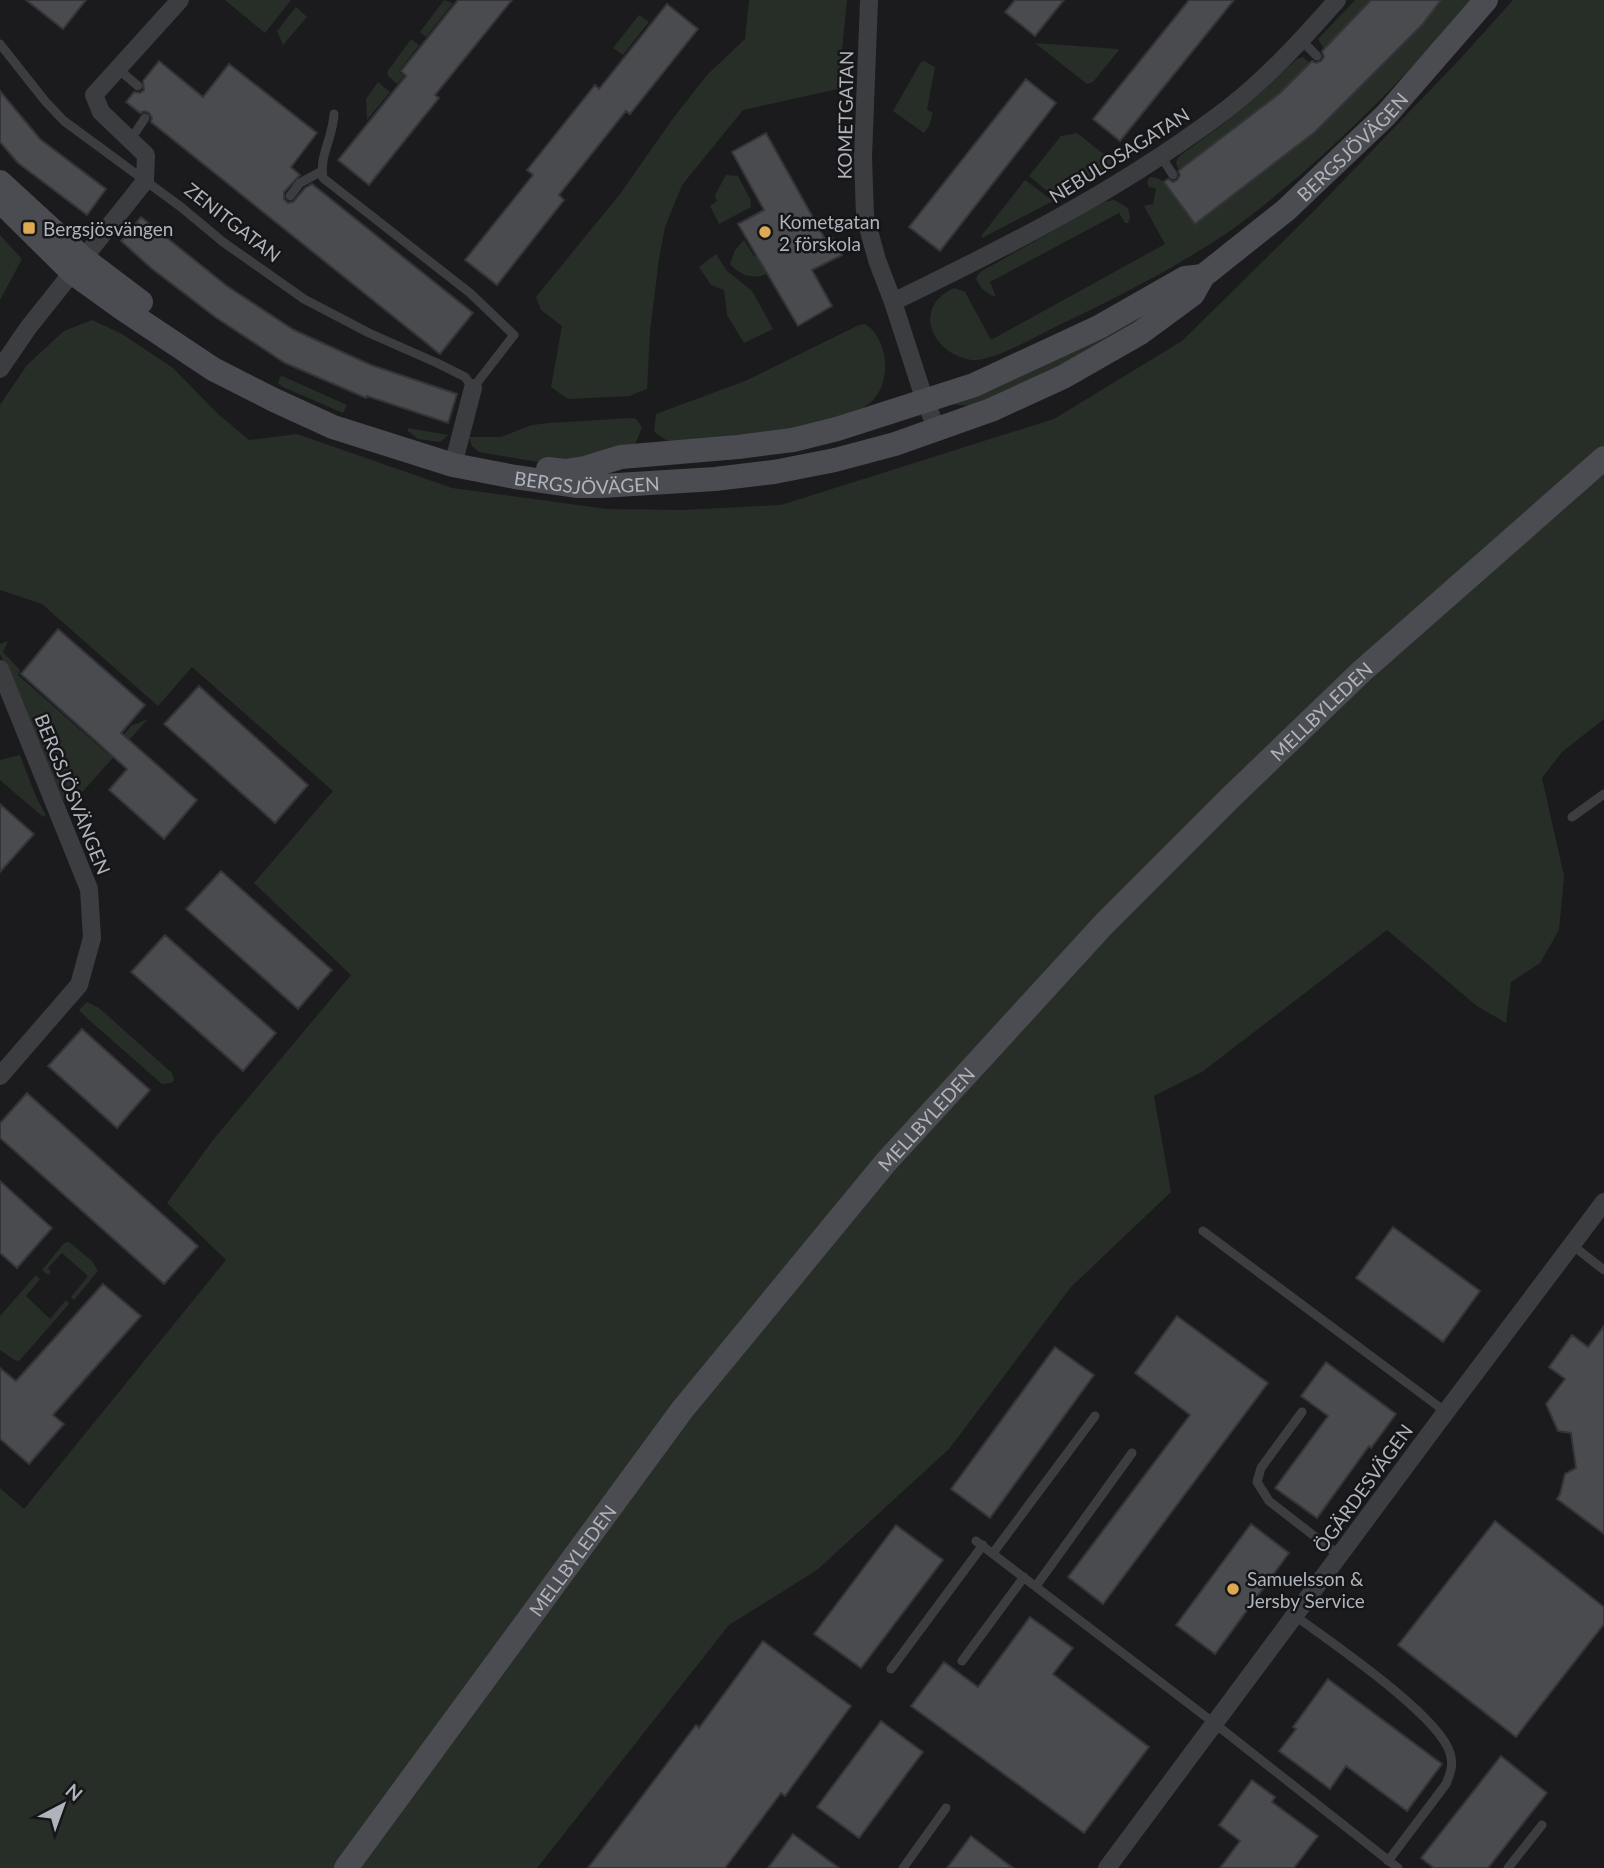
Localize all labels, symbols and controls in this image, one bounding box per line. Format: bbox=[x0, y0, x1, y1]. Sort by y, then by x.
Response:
street label: KOMETGATAN bbox=[832, 50, 858, 180]
street label: BERGSJÖVÄGEN bbox=[1292, 87, 1412, 205]
street label: NEBULOSAGATAN bbox=[1045, 103, 1193, 207]
street label: ZENITGATAN bbox=[180, 177, 286, 267]
place label: Kometgatan 2 förskola bbox=[779, 210, 880, 255]
place label: Bergsjösvängen bbox=[43, 217, 173, 240]
marker: Bergsjösvängen bbox=[21, 220, 37, 236]
marker: Kometgatan 2 förskola bbox=[757, 224, 773, 240]
street label: BERGSJÖVÄGEN bbox=[513, 466, 660, 498]
street label: MELLBYLEDEN bbox=[1265, 656, 1376, 765]
street label: BERGSJÖSVÄNGEN bbox=[30, 710, 116, 878]
street label: MELLBYLEDEN bbox=[872, 1062, 979, 1175]
street label: ÖGÄRDESVÄGEN bbox=[1309, 1419, 1417, 1557]
street label: MELLBYLEDEN bbox=[523, 1500, 620, 1620]
place label: Samuelsson & Jersby Service bbox=[1247, 1567, 1365, 1612]
marker: Samuelsson & Jersby Service bbox=[1225, 1581, 1241, 1597]
north arrow bbox=[28, 1770, 98, 1840]
text: N bbox=[61, 1778, 88, 1805]

